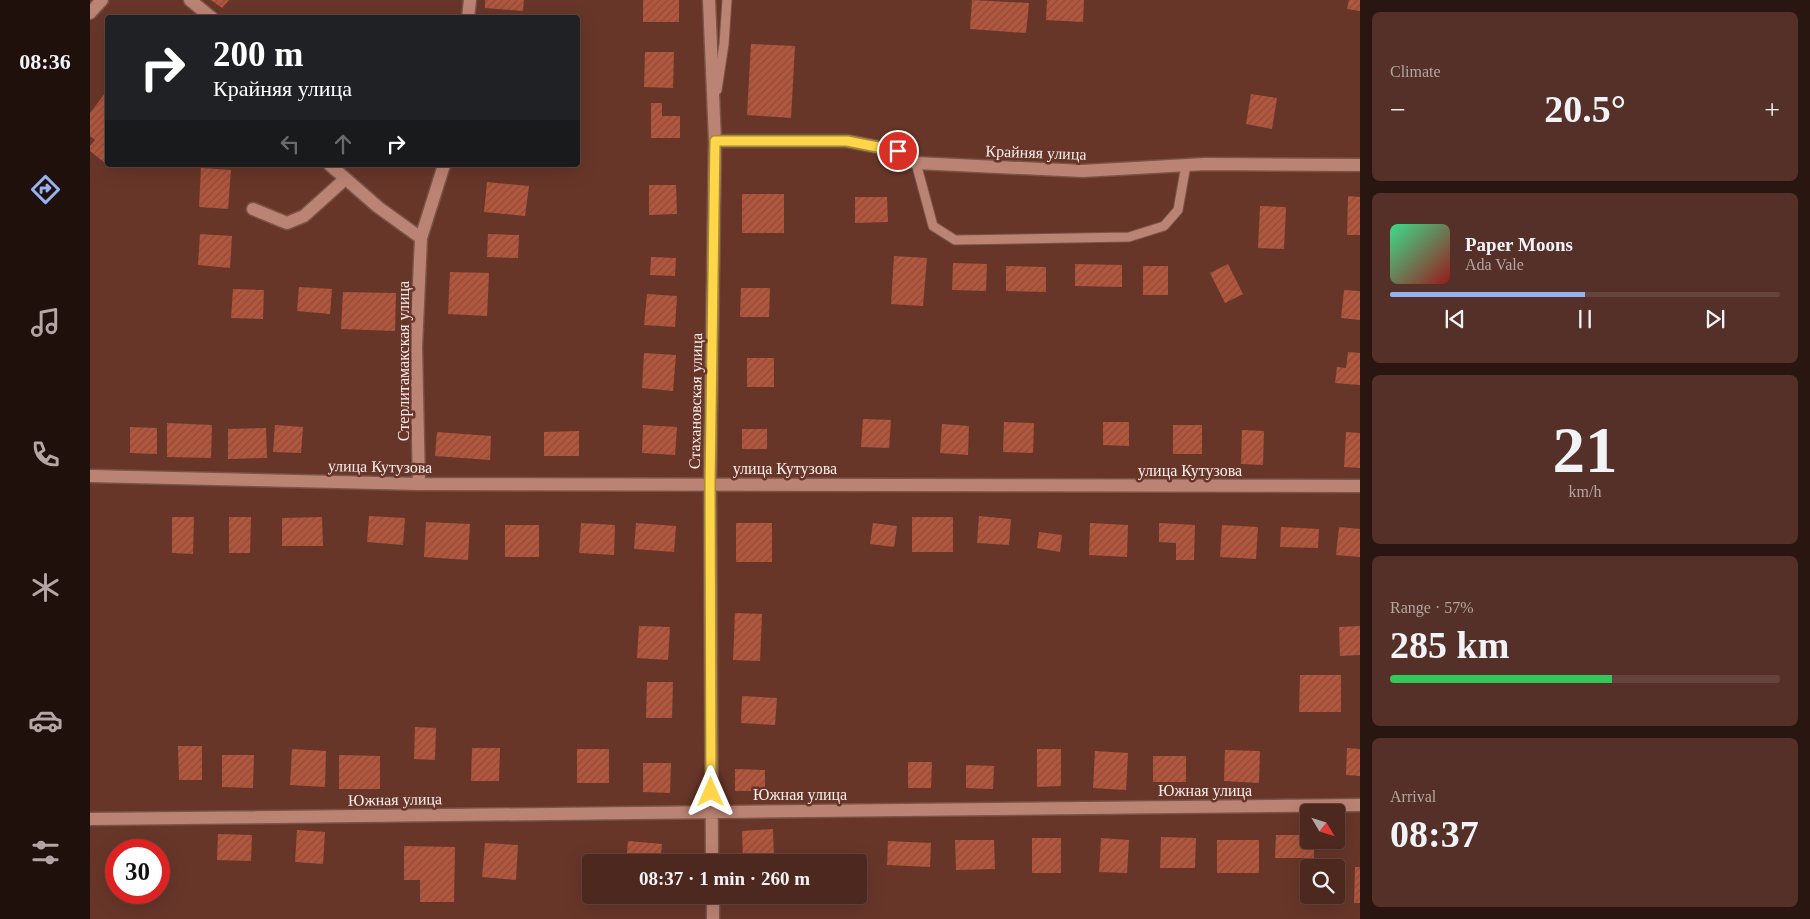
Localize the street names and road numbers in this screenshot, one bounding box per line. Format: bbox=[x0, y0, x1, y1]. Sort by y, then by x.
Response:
street label: Крайняя улица bbox=[985, 142, 1087, 164]
street label: Стерлитамакская улица bbox=[395, 281, 413, 441]
street label: Стахановская улица bbox=[686, 333, 706, 469]
street label: улица Кутузова bbox=[328, 457, 432, 477]
street label: улица Кутузова bbox=[733, 460, 837, 478]
street label: улица Кутузова bbox=[1138, 462, 1242, 480]
street label: Южная улица bbox=[1158, 782, 1252, 800]
street label: Южная улица bbox=[753, 786, 847, 804]
street label: Южная улица bbox=[348, 790, 442, 810]

